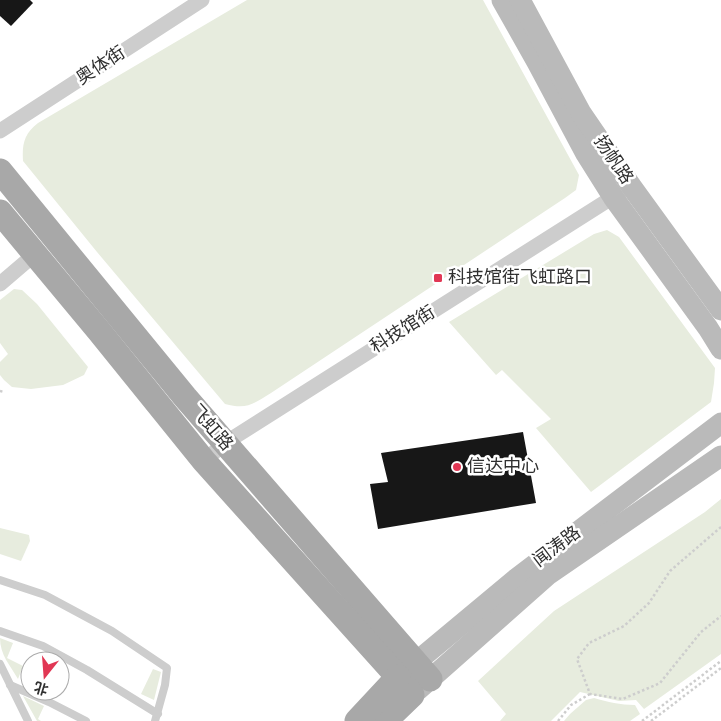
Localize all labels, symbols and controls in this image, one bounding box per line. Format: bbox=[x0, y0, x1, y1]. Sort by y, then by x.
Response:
street label: 奥体街 bbox=[72, 42, 129, 88]
street label: 扬帆路 bbox=[590, 131, 637, 187]
place label: 科技馆街飞虹路口 bbox=[448, 267, 592, 287]
marker: 科技馆街飞虹路口 bbox=[432, 272, 444, 284]
street label: 科技馆街 bbox=[367, 302, 438, 357]
street label: 飞虹路 bbox=[186, 400, 237, 454]
place label: 信达中心 bbox=[467, 456, 539, 476]
marker: 信达中心 bbox=[451, 461, 463, 473]
street label: 闻涛路 bbox=[529, 522, 584, 570]
north arrow bbox=[20, 651, 70, 701]
text: 北 bbox=[32, 679, 50, 697]

